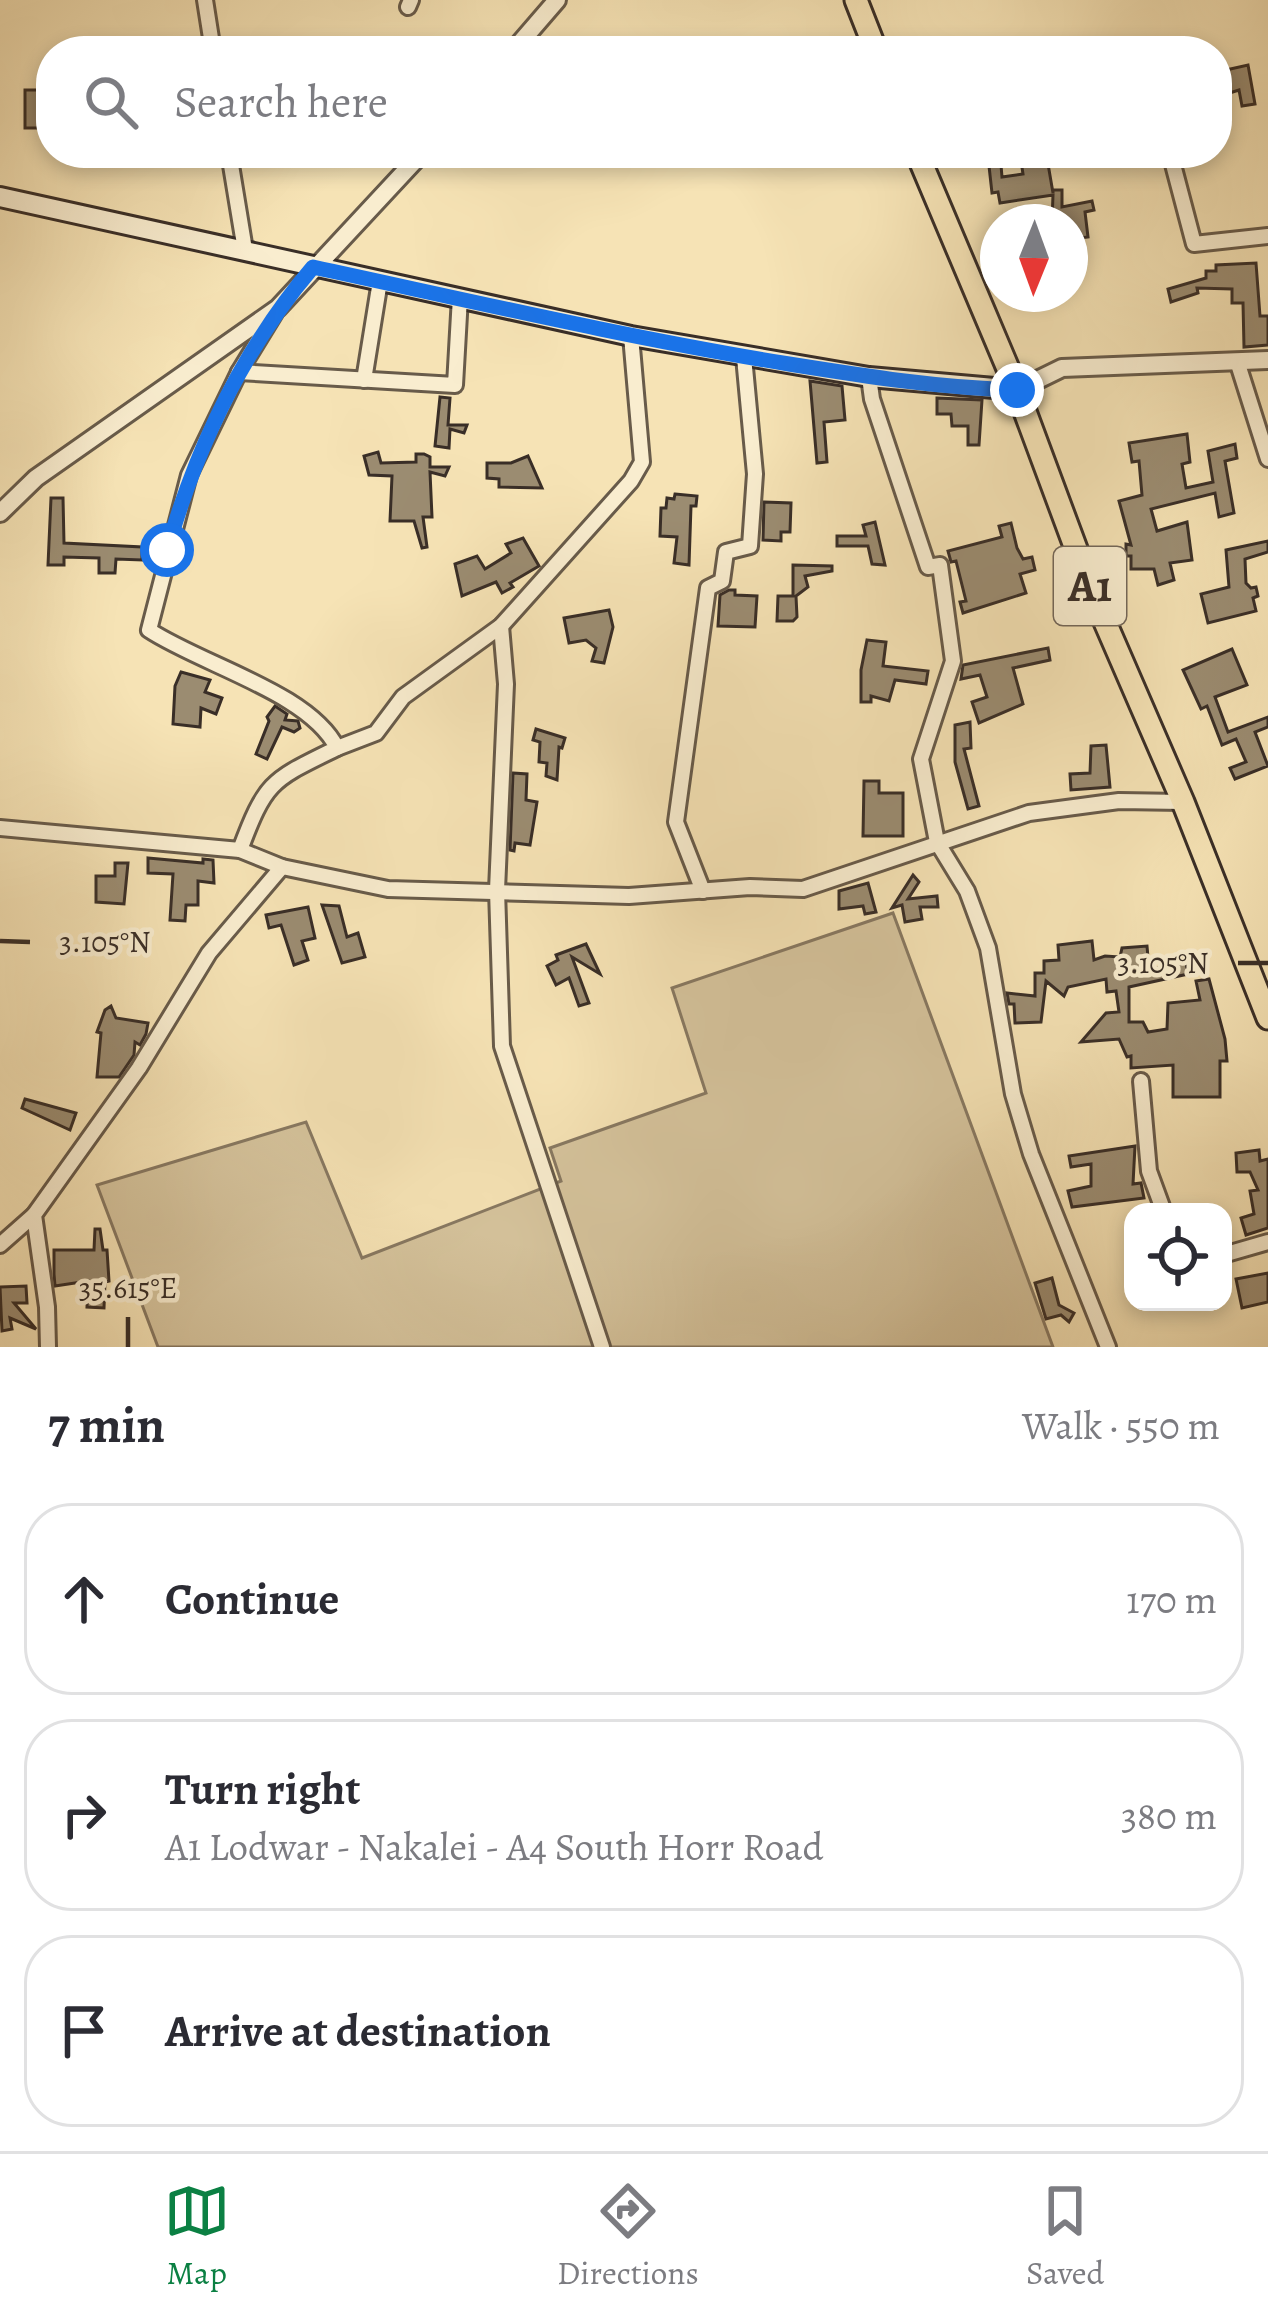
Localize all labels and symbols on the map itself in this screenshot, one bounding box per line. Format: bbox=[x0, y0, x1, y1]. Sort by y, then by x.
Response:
north arrow bbox=[980, 204, 1088, 312]
route end bbox=[990, 363, 1044, 417]
route start bbox=[140, 523, 194, 577]
road number: A1 bbox=[1054, 547, 1126, 625]
text: 3.105°N bbox=[59, 922, 151, 962]
text: 3.105°N bbox=[1117, 943, 1209, 983]
text: 35.615°E bbox=[79, 1268, 177, 1308]

